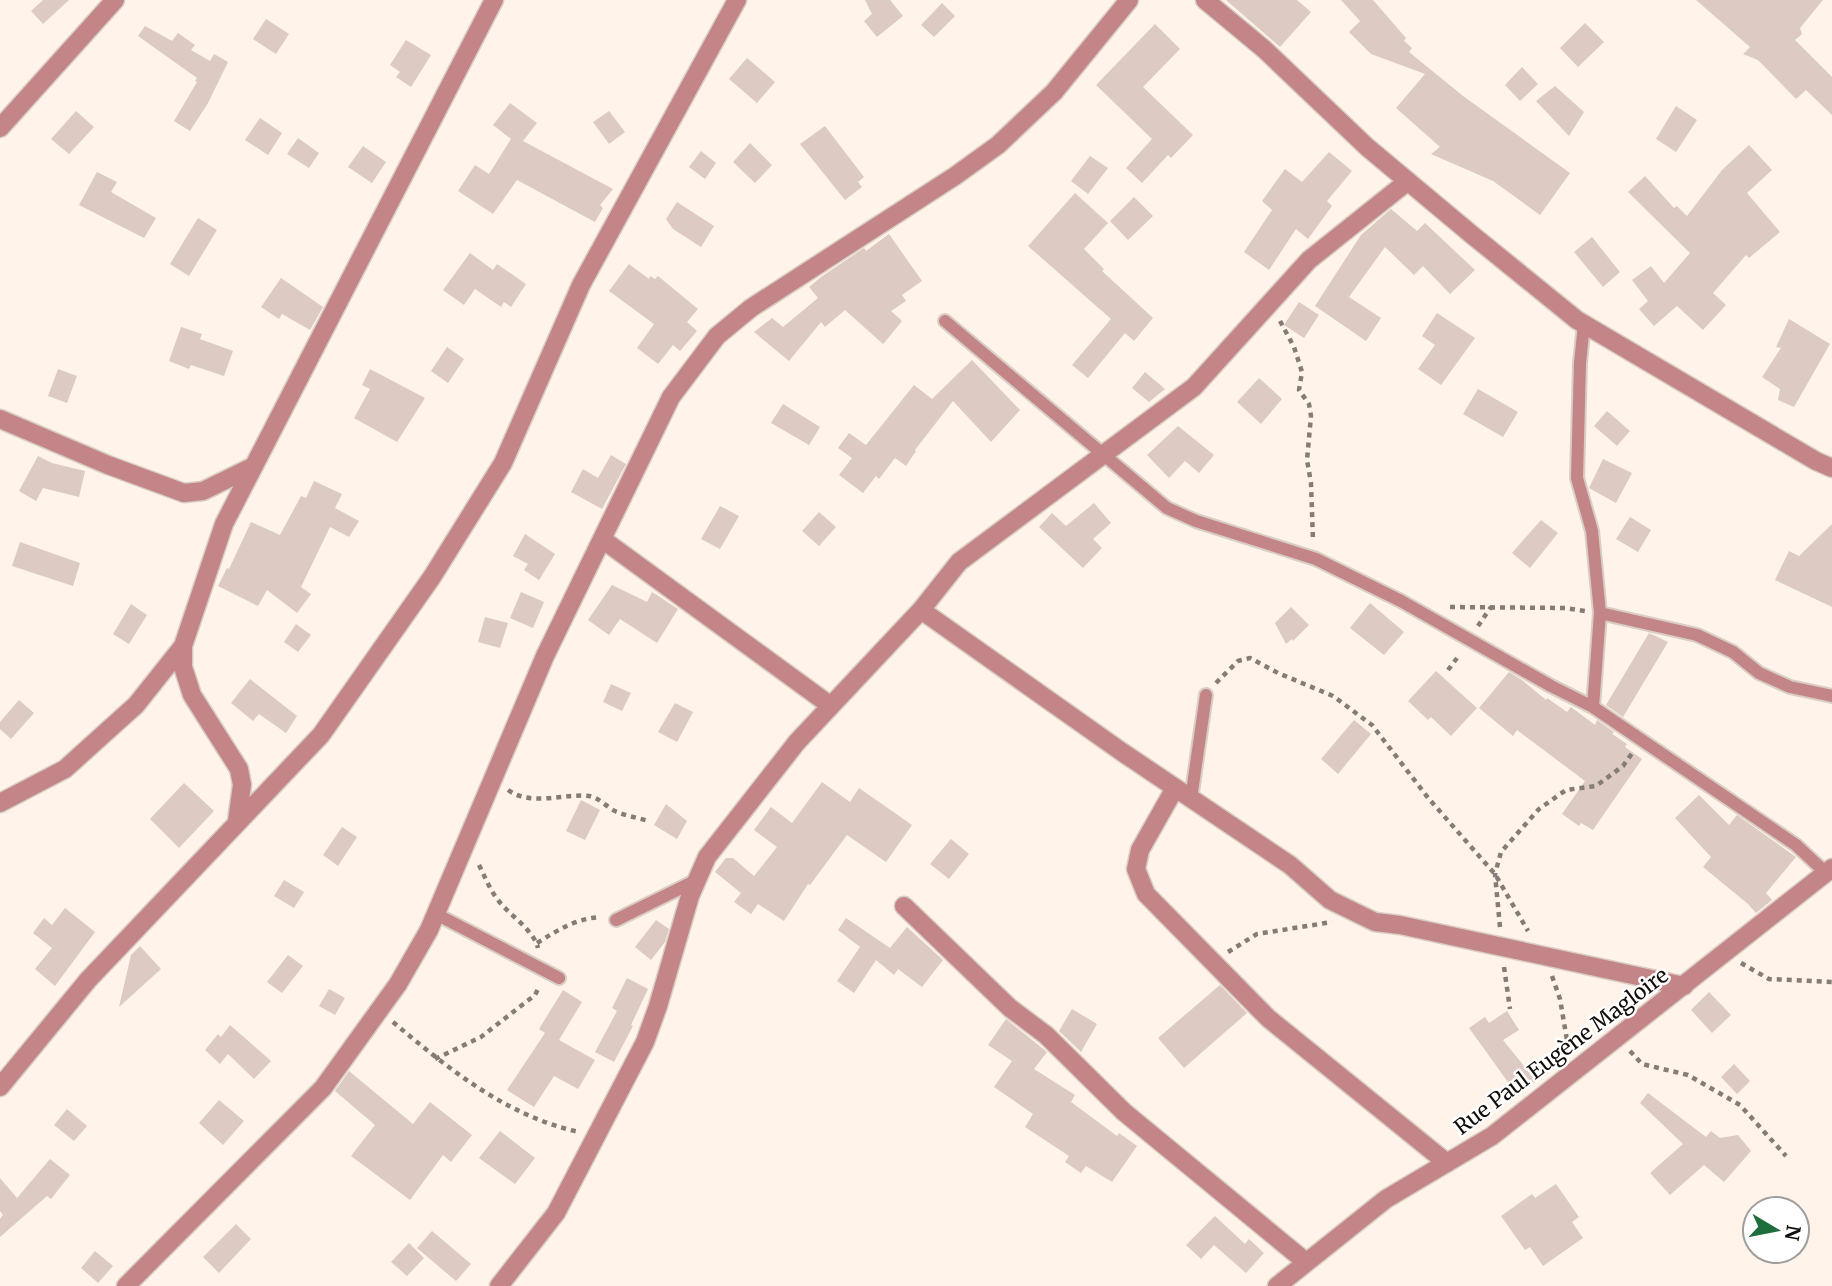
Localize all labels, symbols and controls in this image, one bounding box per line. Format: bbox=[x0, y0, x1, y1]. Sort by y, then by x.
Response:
street label: Rue Paul Eugène Magloire bbox=[1448, 962, 1674, 1140]
north arrow bbox=[1741, 1195, 1811, 1265]
text: N bbox=[1780, 1223, 1806, 1242]

